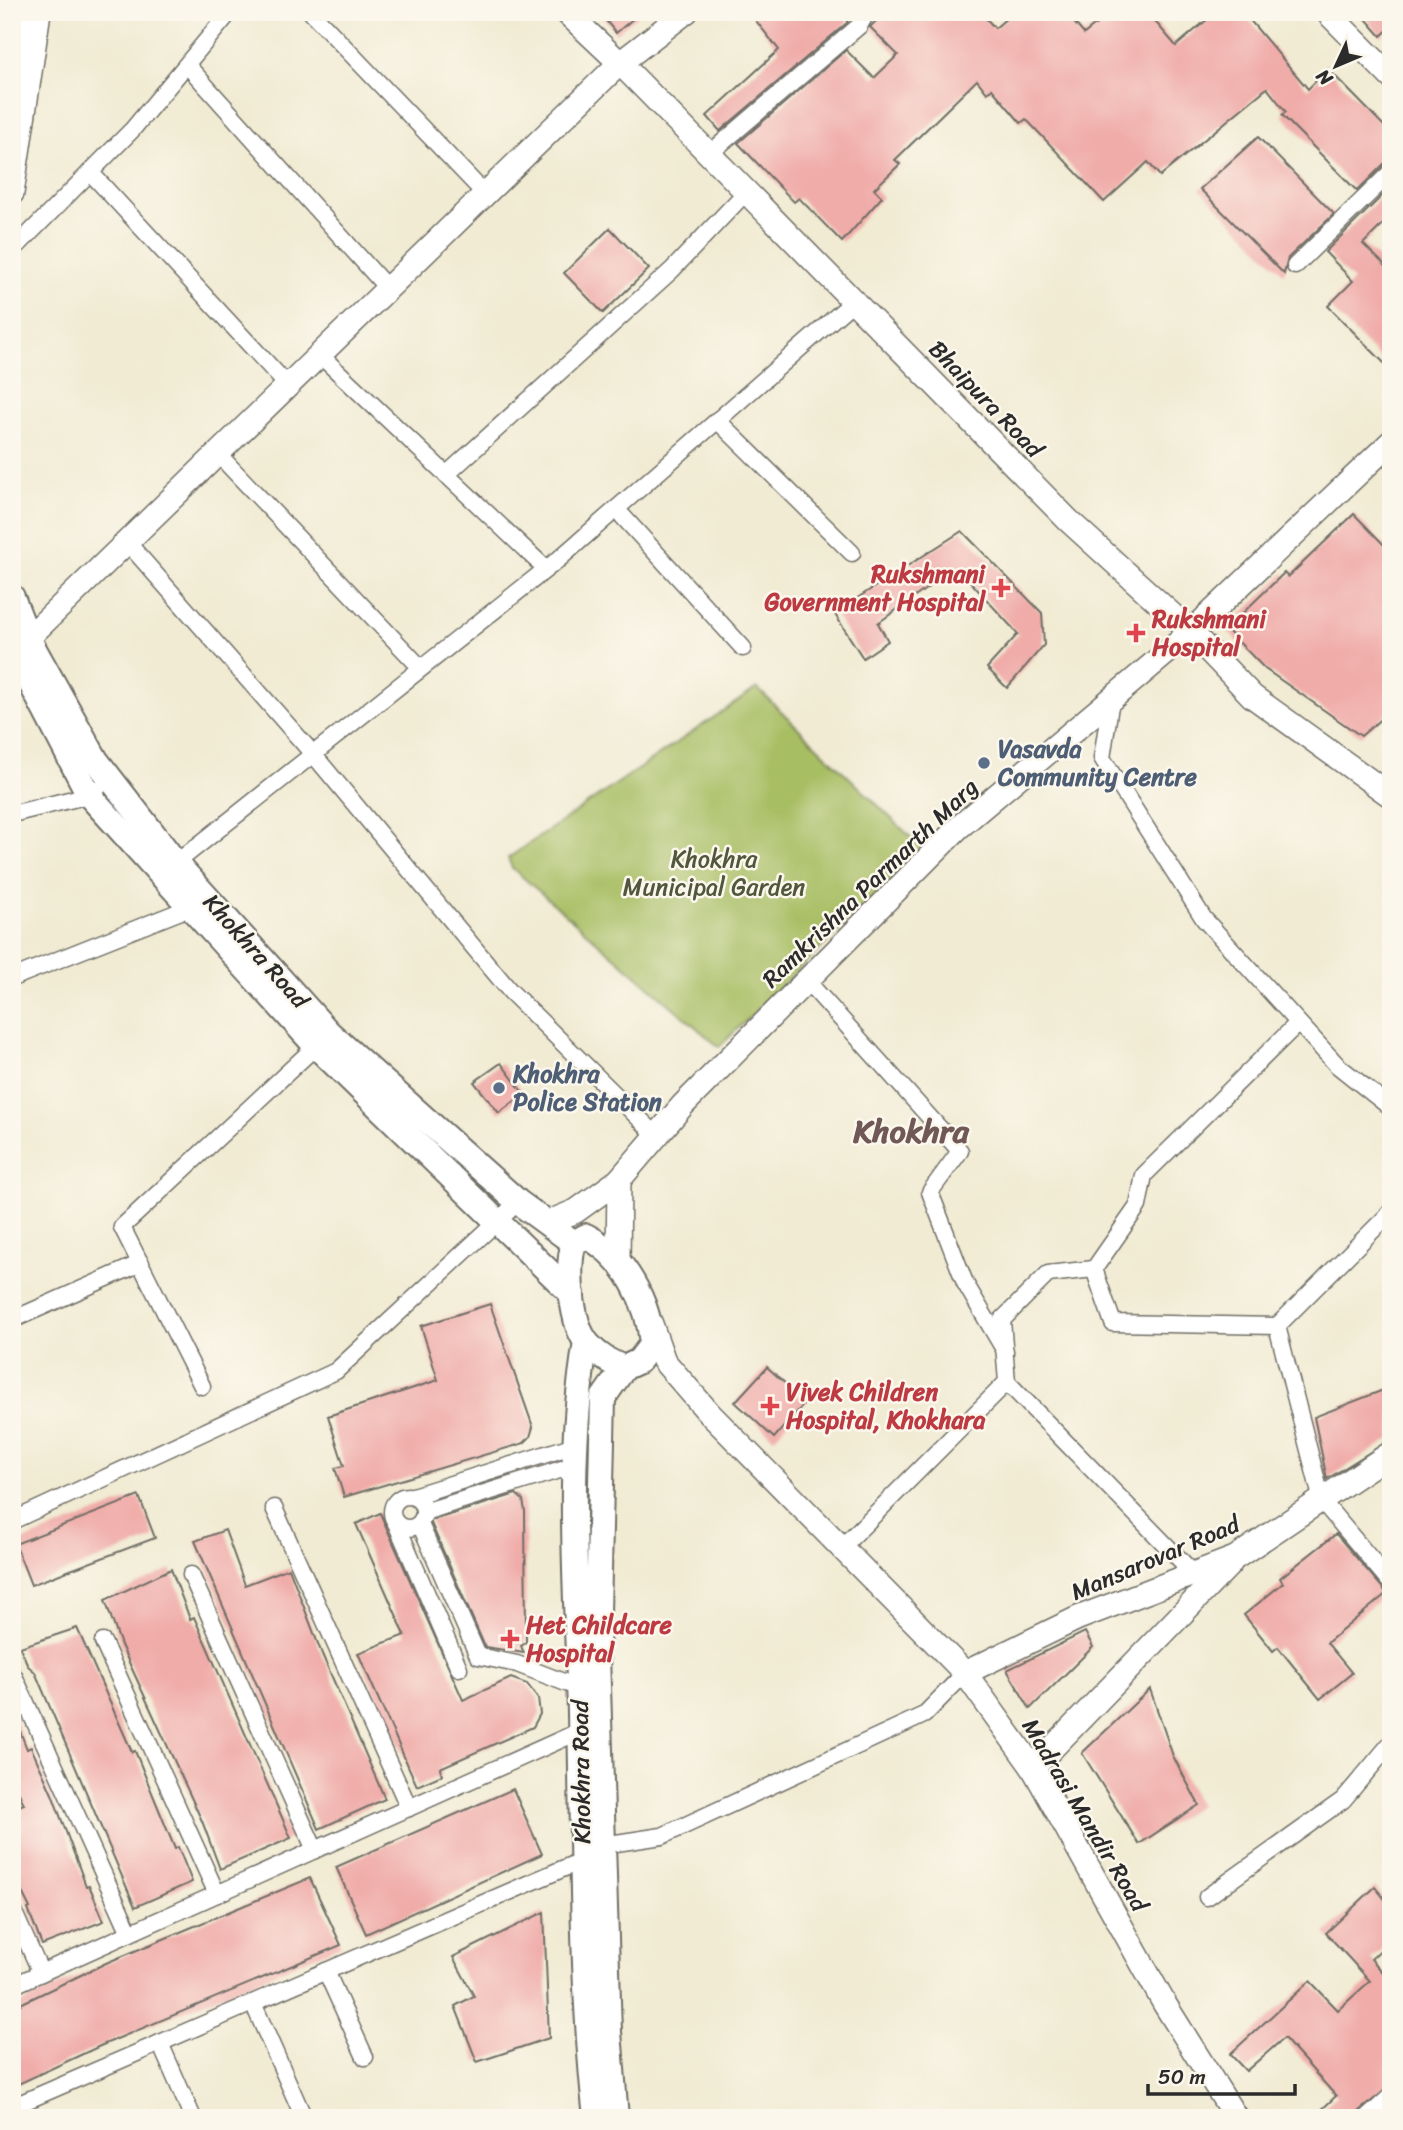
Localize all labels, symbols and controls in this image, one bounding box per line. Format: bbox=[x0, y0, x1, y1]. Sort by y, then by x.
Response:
north arrow bbox=[1302, 32, 1372, 102]
text: N bbox=[1307, 61, 1341, 94]
street label: Bhaipura Road bbox=[918, 330, 1055, 470]
place label: Rukshmani Government Hospital bbox=[765, 553, 986, 623]
marker: Rukshmani Government Hospital bbox=[991, 578, 1011, 598]
place label: Rukshmani Hospital bbox=[1151, 598, 1267, 668]
marker: Rukshmani Hospital bbox=[1126, 623, 1146, 643]
place label: Vasavda Community Centre bbox=[997, 728, 1197, 798]
marker: Vasavda Community Centre bbox=[976, 755, 992, 771]
street label: Ramkrishna Parmarth Marg bbox=[752, 768, 988, 998]
park label: Khokhra Municipal Garden bbox=[623, 838, 805, 908]
street label: Khokhra Road bbox=[192, 883, 321, 1020]
place label: Khokhra Police Station bbox=[512, 1053, 662, 1123]
marker: Khokhra Police Station bbox=[491, 1080, 507, 1096]
district label: Khokhra bbox=[852, 1103, 970, 1160]
place label: Vivek Children Hospital, Khokhara bbox=[786, 1371, 986, 1441]
marker: Vivek Children Hospital, Khokhara bbox=[760, 1396, 780, 1416]
street label: Mansarovar Road bbox=[1064, 1503, 1247, 1613]
place label: Het Childcare Hospital bbox=[526, 1604, 673, 1674]
marker: Het Childcare Hospital bbox=[500, 1629, 520, 1649]
street label: Khokhra Road bbox=[559, 1698, 603, 1844]
street label: Madrasi Mandir Road bbox=[1010, 1710, 1161, 1922]
scale bar bbox=[1148, 2053, 1294, 2097]
text: 50 m bbox=[1158, 2058, 1206, 2096]

